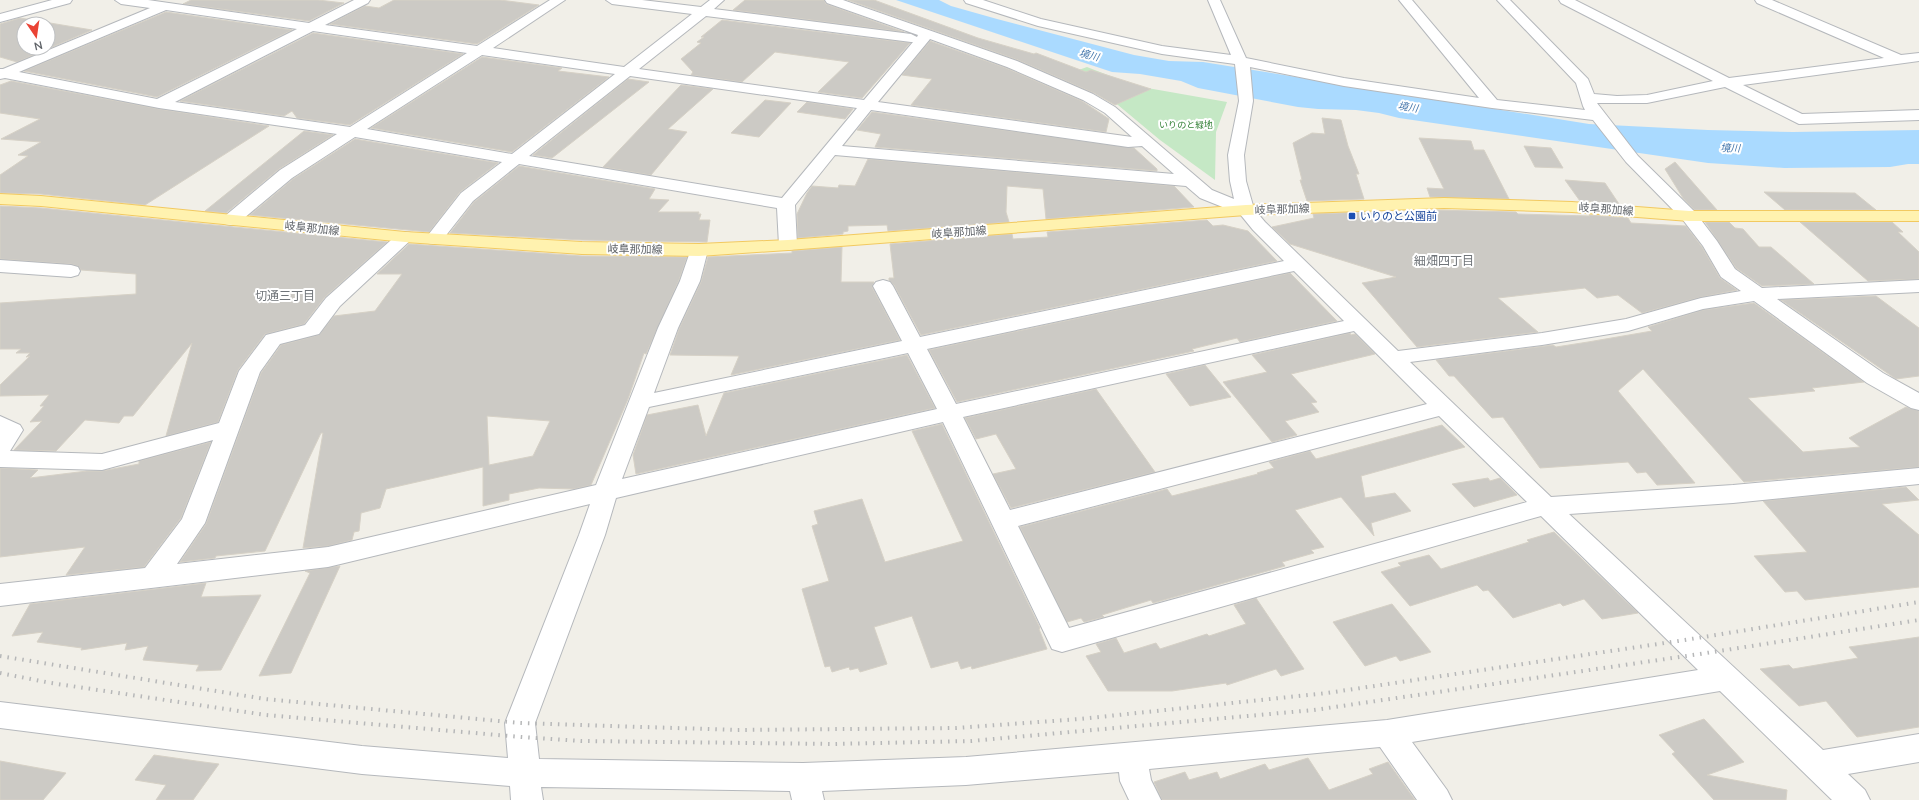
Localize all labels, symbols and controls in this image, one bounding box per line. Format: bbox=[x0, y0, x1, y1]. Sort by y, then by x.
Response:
north arrow bbox=[16, 16, 56, 56]
text: N bbox=[33, 38, 44, 53]
water label: 境川 bbox=[1078, 46, 1101, 64]
water label: 境川 bbox=[1397, 99, 1420, 115]
park label: いりのと緑地 bbox=[1159, 119, 1213, 130]
water label: 境川 bbox=[1720, 141, 1741, 155]
street label: 岐阜那加線 bbox=[1578, 200, 1634, 218]
street label: 岐阜那加線 bbox=[1254, 201, 1310, 217]
place label: いりのと公園前 bbox=[1360, 209, 1437, 223]
marker: いりのと公園前 bbox=[1347, 211, 1357, 221]
street label: 岐阜那加線 bbox=[284, 218, 340, 238]
street label: 岐阜那加線 bbox=[931, 223, 987, 241]
street label: 岐阜那加線 bbox=[607, 242, 663, 256]
district label: 細畑四丁目 bbox=[1414, 253, 1474, 268]
district label: 切通三丁目 bbox=[255, 288, 315, 303]

